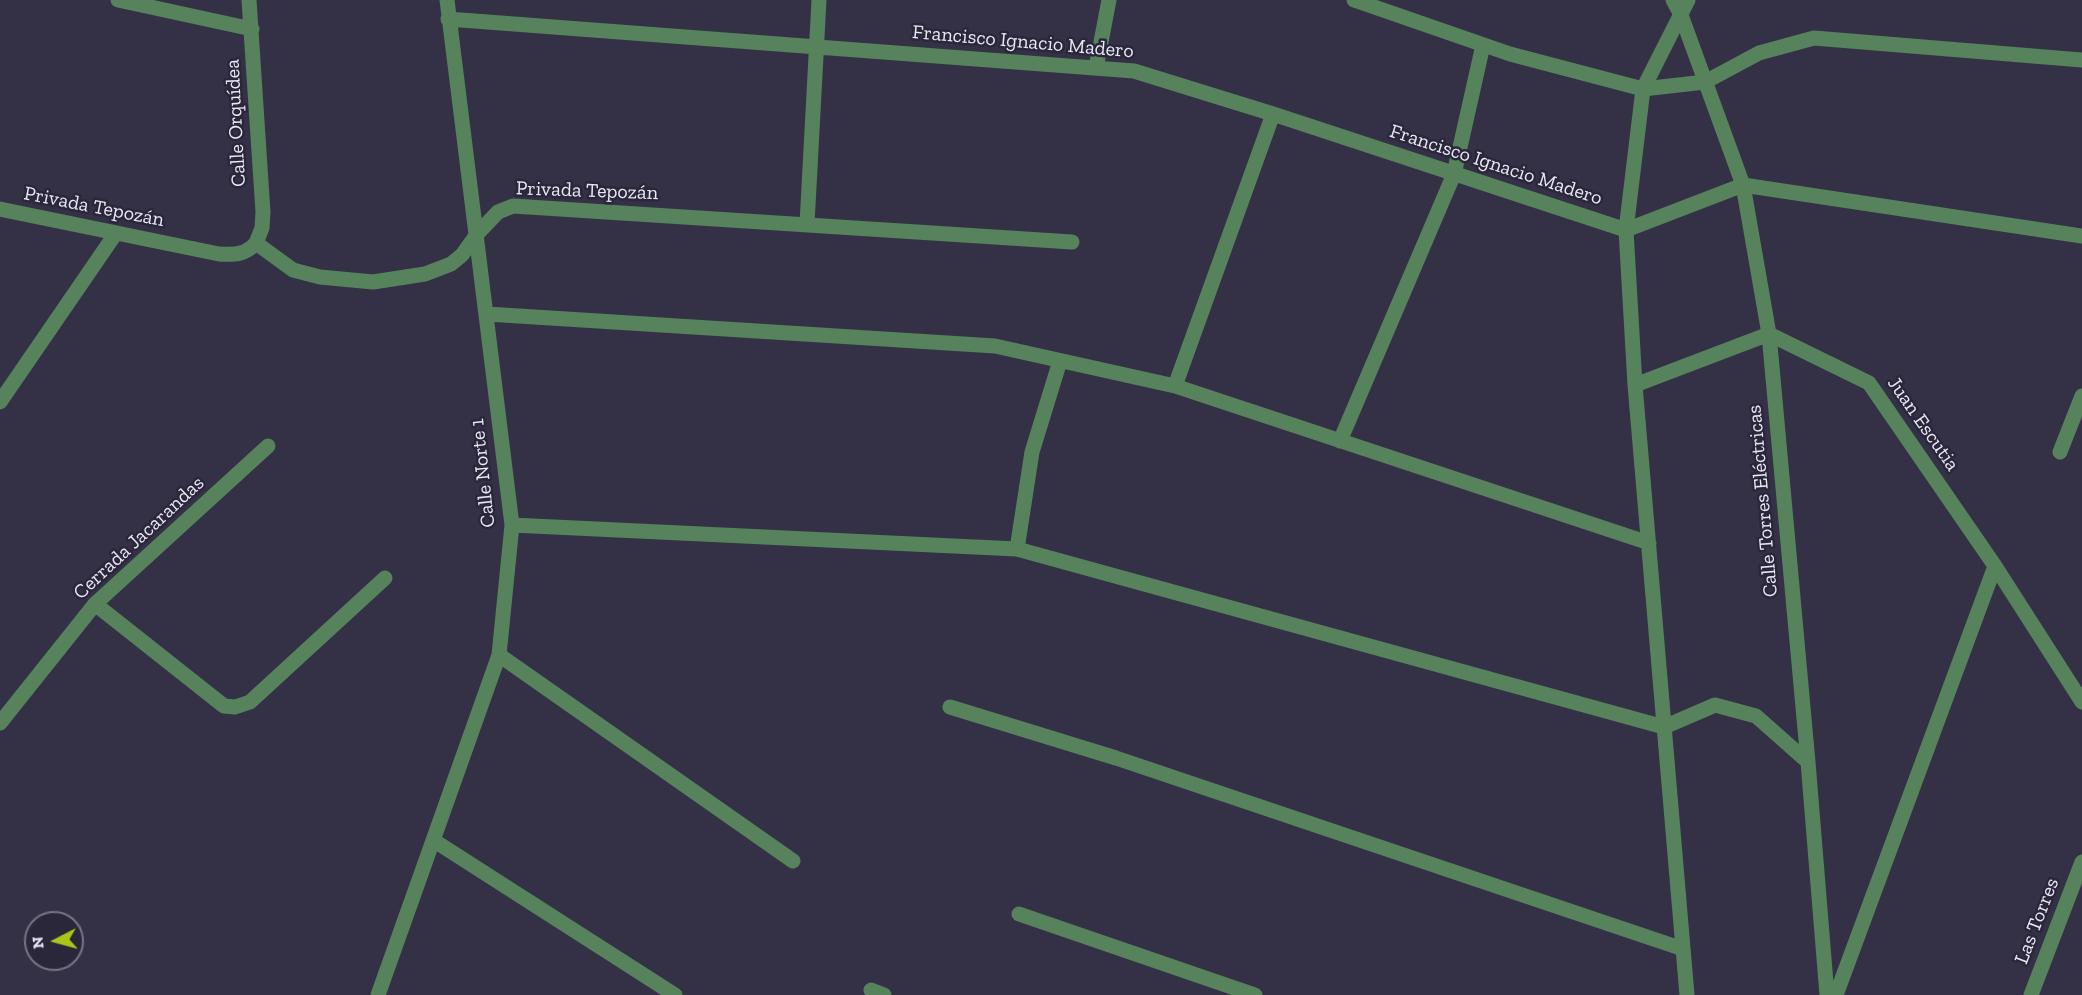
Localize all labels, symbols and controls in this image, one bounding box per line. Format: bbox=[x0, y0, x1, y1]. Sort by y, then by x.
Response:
street label: Francisco Ignacio Madero bbox=[911, 20, 1135, 64]
street label: Calle Orquídea bbox=[221, 59, 251, 187]
street label: Francisco Ignacio Madero bbox=[1387, 119, 1605, 211]
street label: Privada Tepozán bbox=[515, 177, 659, 205]
street label: Privada Tepozán bbox=[22, 182, 166, 232]
street label: Juan Escutia bbox=[1882, 372, 1964, 476]
street label: Calle Torres Eléctricas bbox=[1743, 404, 1783, 598]
street label: Calle Norte 1 bbox=[465, 417, 501, 529]
street label: Cerrada Jacarandas bbox=[69, 471, 209, 605]
street label: Las Torres bbox=[2010, 875, 2064, 967]
north arrow bbox=[24, 911, 84, 971]
text: N bbox=[28, 936, 48, 950]

